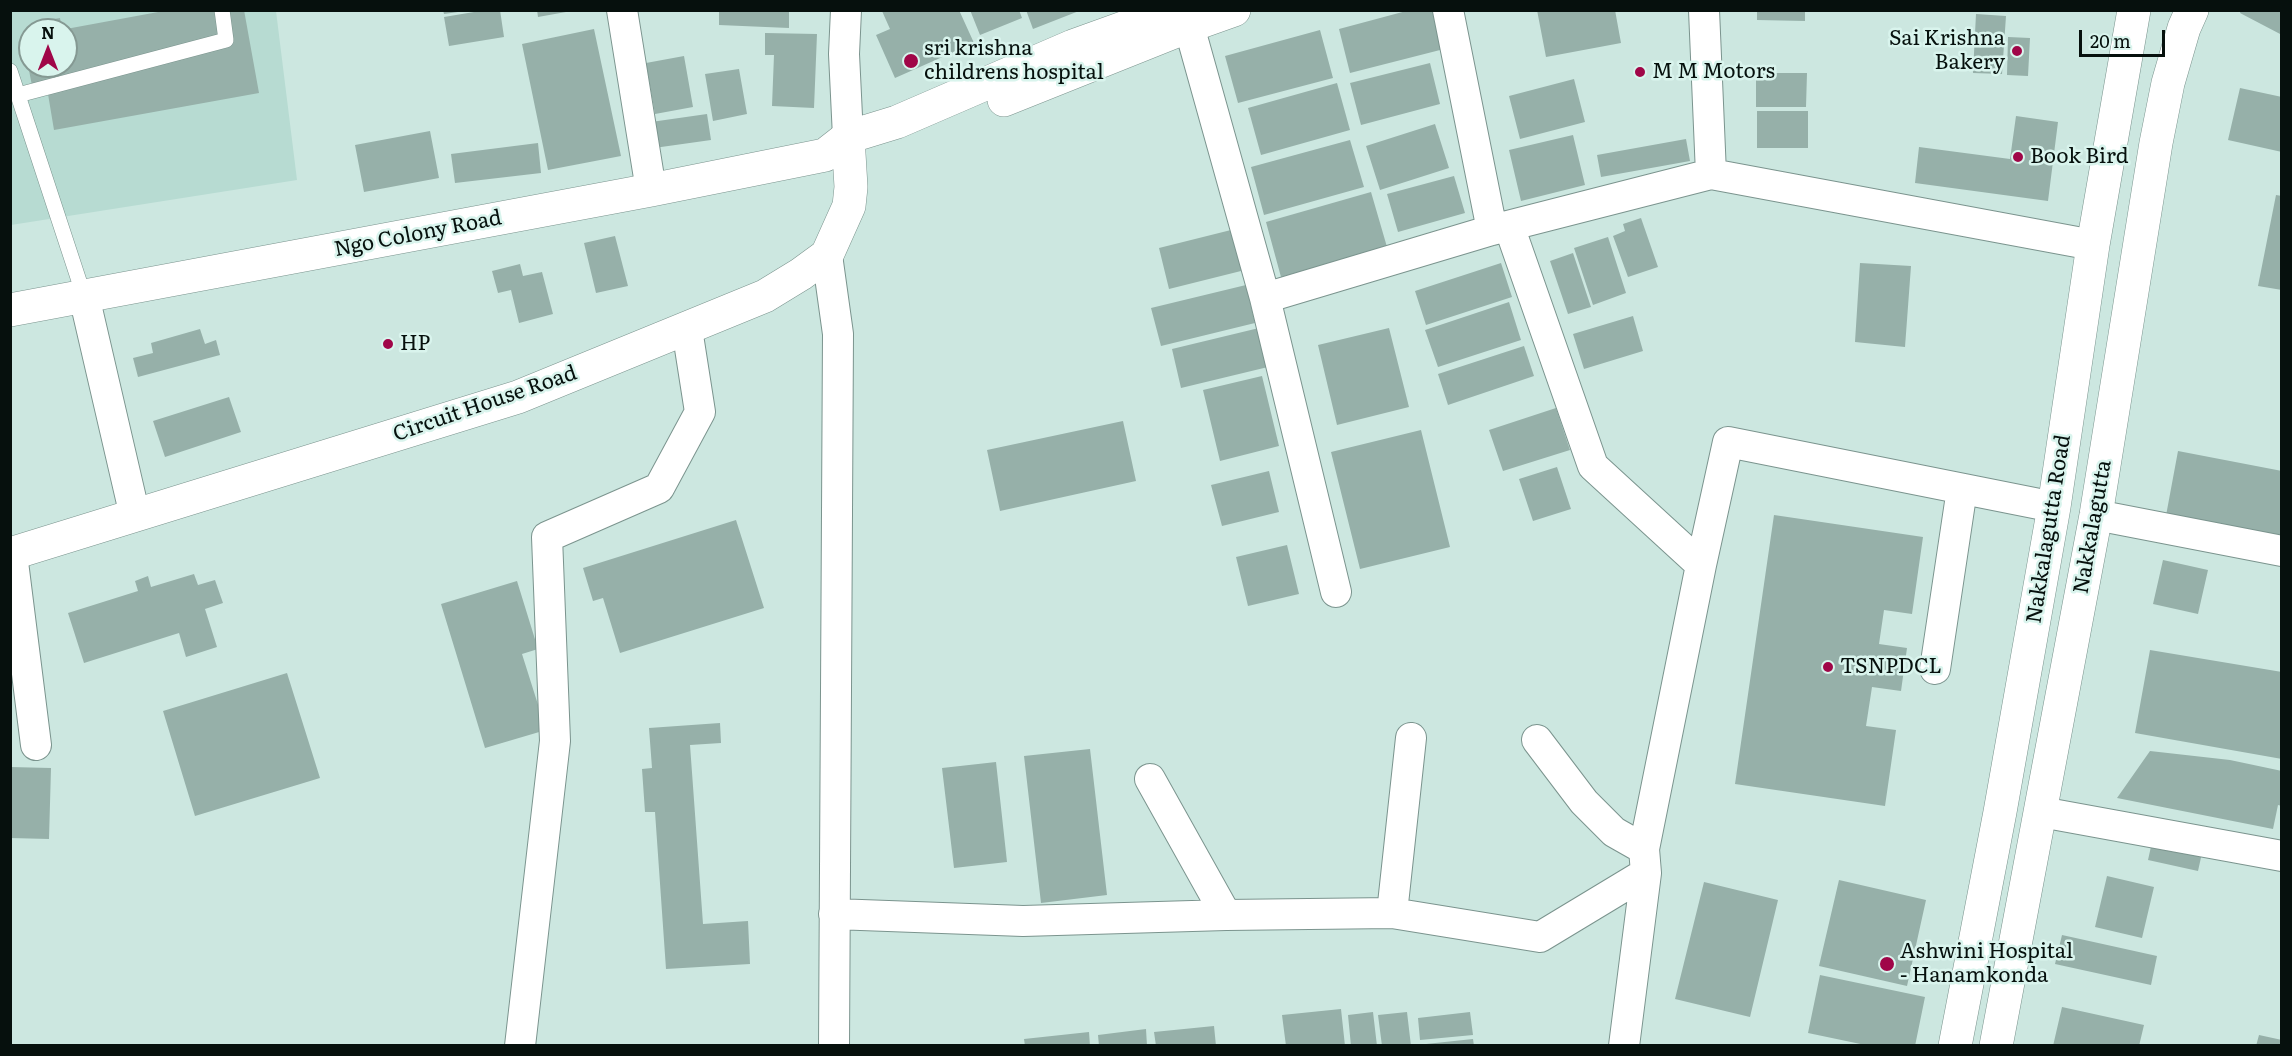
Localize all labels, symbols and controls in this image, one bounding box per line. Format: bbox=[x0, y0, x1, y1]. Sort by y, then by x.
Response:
north arrow bbox=[18, 18, 78, 78]
scale bar bbox=[2082, 18, 2168, 56]
text: N bbox=[41, 20, 55, 44]
place label: Sai Krishna Bakery bbox=[1889, 26, 2005, 76]
text: 20 m bbox=[2090, 27, 2131, 54]
place label: sri krishna childrens hospital bbox=[924, 36, 1104, 86]
marker: Sai Krishna Bakery bbox=[2010, 44, 2024, 58]
marker: sri krishna childrens hospital bbox=[902, 52, 920, 70]
place label: M M Motors bbox=[1652, 59, 1775, 85]
marker: M M Motors bbox=[1633, 65, 1647, 79]
place label: Book Bird bbox=[2030, 144, 2129, 170]
marker: Book Bird bbox=[2011, 150, 2025, 164]
street label: Ngo Colony Road bbox=[332, 205, 504, 263]
place label: HP bbox=[400, 331, 430, 357]
marker: HP bbox=[381, 337, 395, 351]
street label: Circuit House Road bbox=[390, 361, 580, 447]
street label: Nakkalagutta Road bbox=[2022, 433, 2076, 625]
street label: Nakkalagutta bbox=[2069, 458, 2117, 596]
place label: TSNPDCL bbox=[1840, 654, 1942, 680]
marker: TSNPDCL bbox=[1821, 660, 1835, 674]
place label: Ashwini Hospital - Hanamkonda bbox=[1900, 939, 2073, 989]
marker: Ashwini Hospital - Hanamkonda bbox=[1878, 955, 1896, 973]

